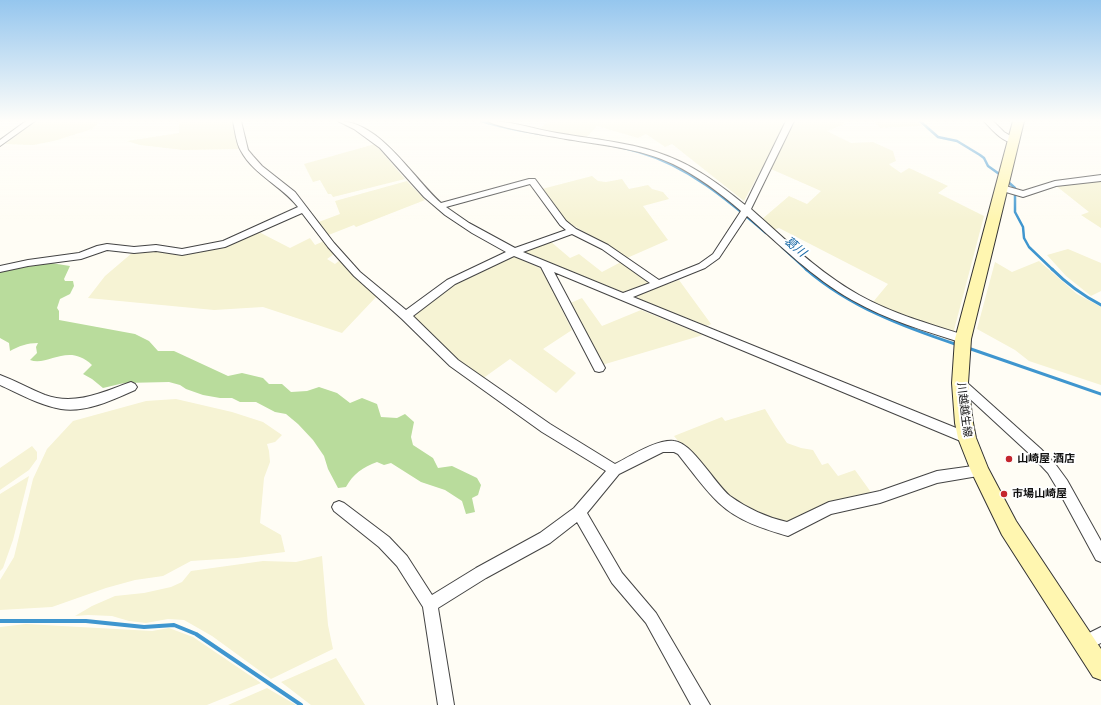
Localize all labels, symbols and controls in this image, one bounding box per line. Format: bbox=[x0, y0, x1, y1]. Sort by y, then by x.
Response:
water label: 葛川 bbox=[781, 234, 809, 260]
street label: 川越越生線 bbox=[954, 382, 974, 438]
place label: 山崎屋 酒店 bbox=[1017, 452, 1075, 466]
marker: 山崎屋 酒店 bbox=[1004, 454, 1014, 464]
place label: 市場山崎屋 bbox=[1012, 487, 1067, 501]
marker: 市場山崎屋 bbox=[999, 489, 1009, 499]

